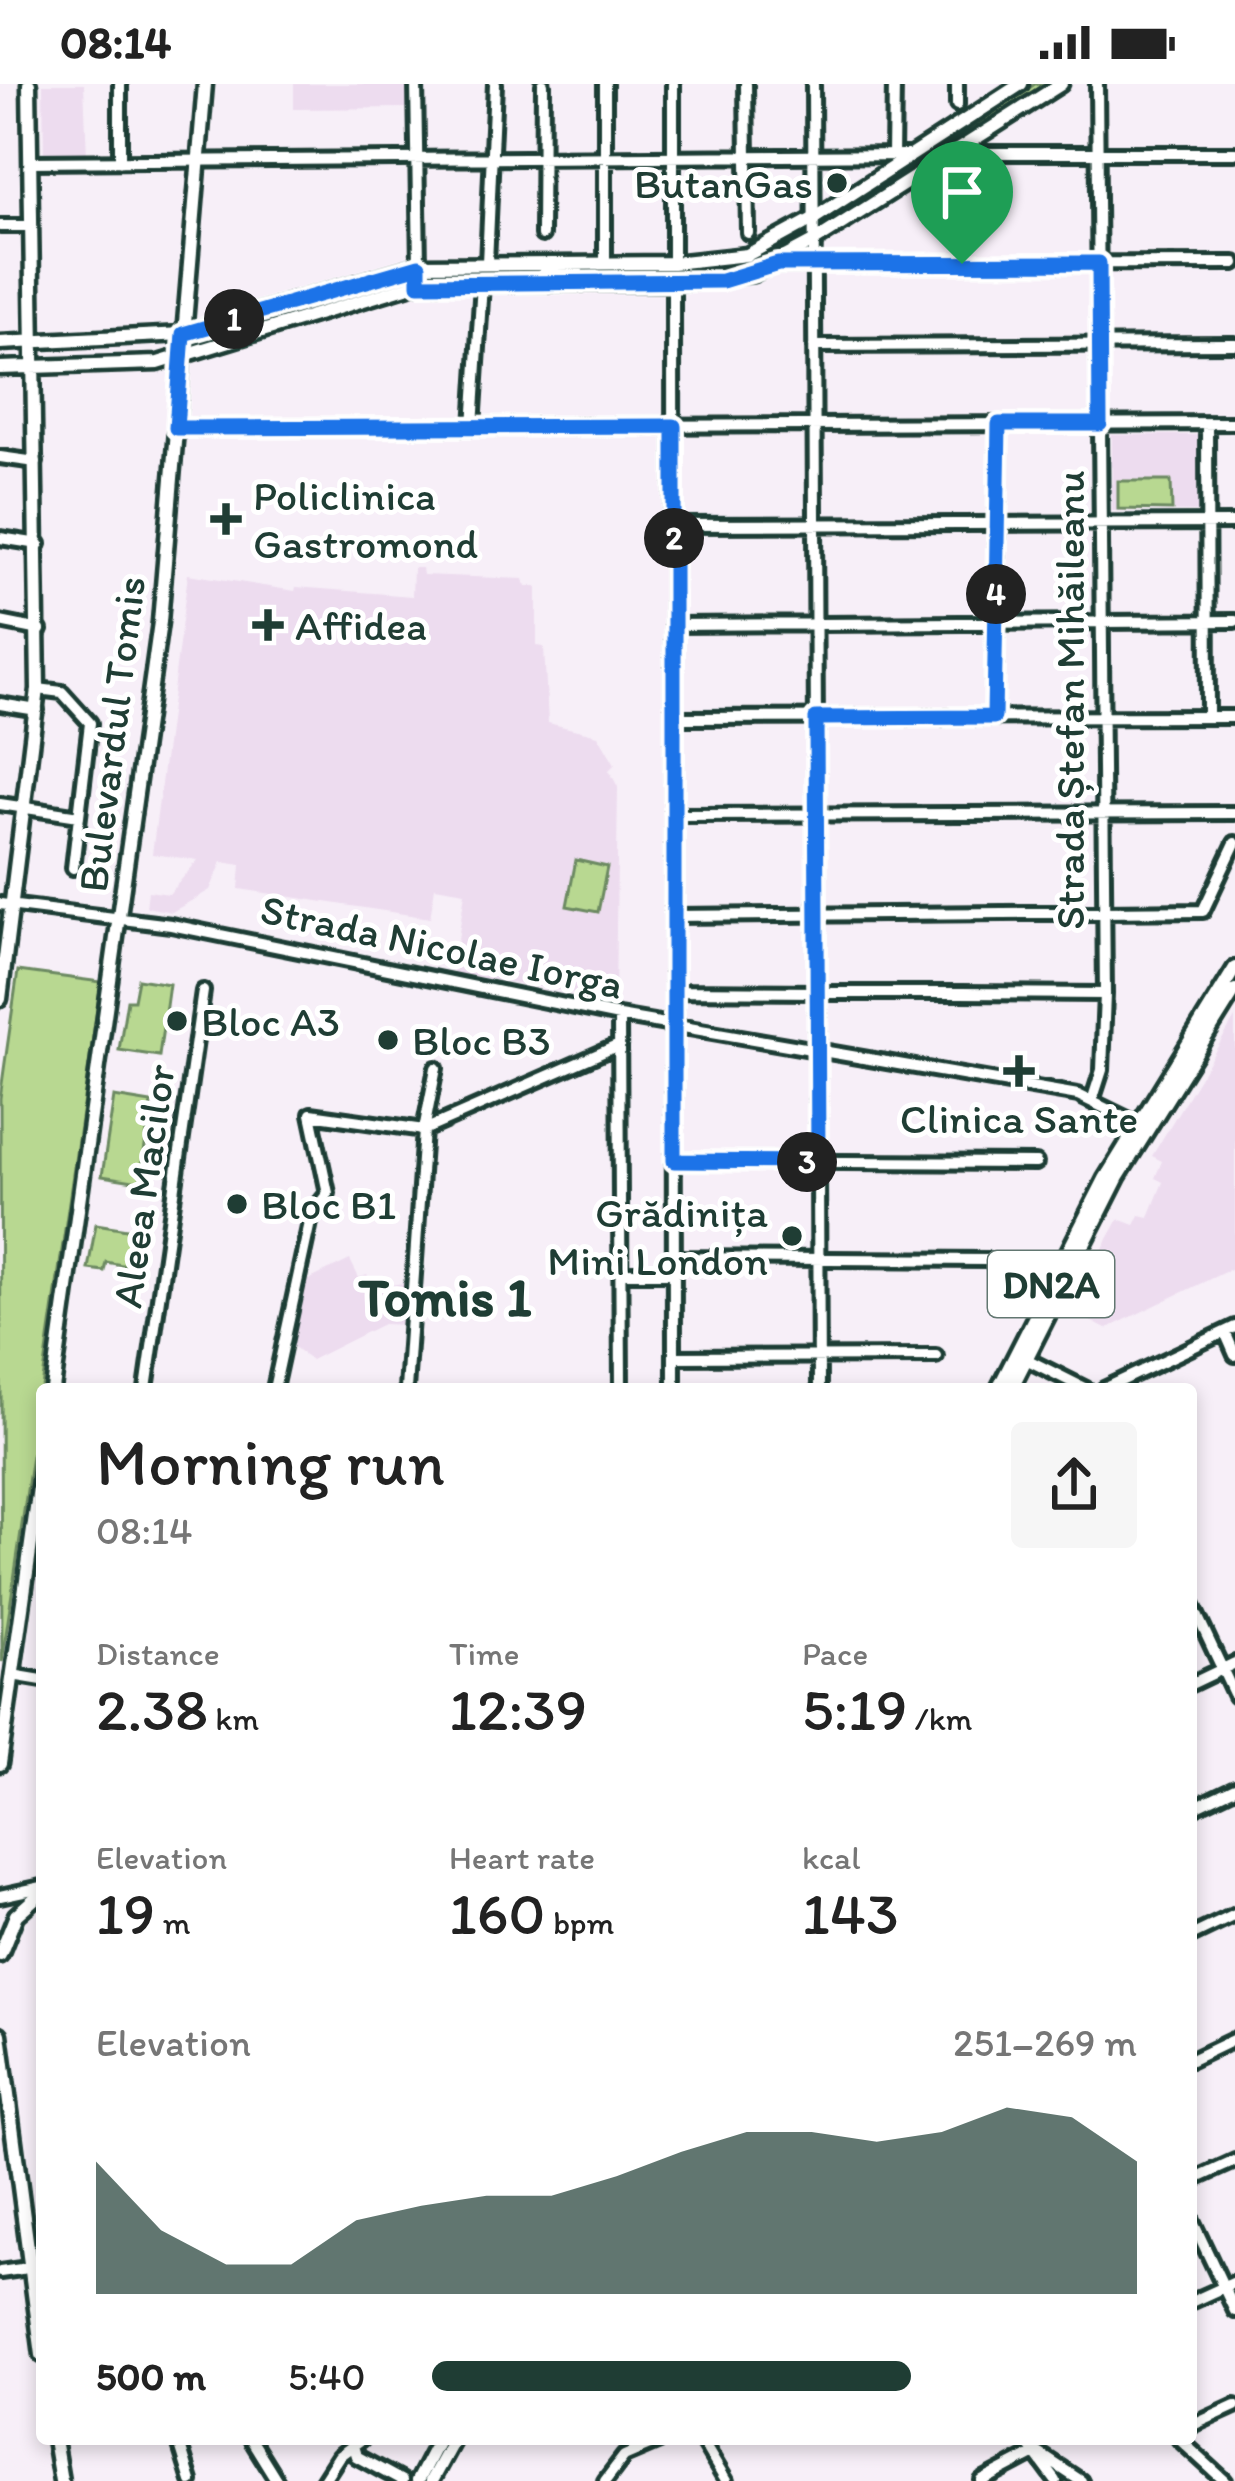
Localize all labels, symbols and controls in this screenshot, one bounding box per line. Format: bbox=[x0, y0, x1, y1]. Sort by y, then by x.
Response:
text: 08:14 bbox=[60, 15, 171, 69]
pin bbox=[911, 141, 1013, 264]
place label: ButanGas bbox=[634, 158, 813, 209]
icon: arrive bbox=[929, 159, 995, 225]
marker: ButanGas bbox=[824, 170, 850, 196]
pin: 1 bbox=[204, 289, 264, 349]
text: 1 bbox=[226, 299, 242, 338]
place label: Policlinica Gastromond bbox=[253, 470, 478, 569]
street label: Strada Ștefan Mihăileanu bbox=[1044, 470, 1095, 930]
marker: Policlinica Gastromond bbox=[210, 503, 242, 535]
pin: 2 bbox=[644, 508, 704, 568]
text: 2 bbox=[665, 518, 683, 557]
pin: 4 bbox=[966, 564, 1026, 624]
street label: Bulevardul Tomis bbox=[67, 573, 156, 895]
text: 4 bbox=[986, 574, 1006, 613]
place label: Affidea bbox=[295, 600, 427, 651]
marker: Affidea bbox=[252, 609, 284, 641]
street label: Strada Nicolae Iorga bbox=[256, 883, 627, 1010]
place label: Bloc A3 bbox=[201, 996, 340, 1047]
marker: Bloc A3 bbox=[164, 1008, 190, 1034]
place label: Bloc B3 bbox=[412, 1015, 551, 1066]
marker: Bloc B3 bbox=[375, 1027, 401, 1053]
marker: Clinica Sante bbox=[1003, 1055, 1035, 1087]
street label: Aleea Macilor bbox=[101, 1061, 186, 1311]
place label: Clinica Sante bbox=[900, 1093, 1138, 1144]
pin: 3 bbox=[777, 1132, 837, 1192]
text: 3 bbox=[798, 1142, 816, 1181]
place label: Bloc B1 bbox=[261, 1179, 396, 1230]
place label: Grădinița Mini London bbox=[547, 1187, 768, 1286]
marker: Bloc B1 bbox=[224, 1191, 250, 1217]
marker: Grădinița Mini London bbox=[779, 1223, 805, 1249]
road number: DN2A bbox=[988, 1251, 1114, 1317]
district label: Tomis 1 bbox=[357, 1265, 532, 1330]
text: Morning run bbox=[96, 1422, 445, 1502]
button: share bbox=[1011, 1422, 1137, 1548]
text: 08:14 bbox=[96, 1507, 193, 1554]
text: Distance bbox=[96, 1634, 220, 1673]
text: Time bbox=[449, 1634, 519, 1673]
text: Pace bbox=[802, 1634, 868, 1673]
text: 2.38 bbox=[96, 1673, 208, 1745]
text: 12:39 bbox=[449, 1673, 587, 1745]
text: 5:19 bbox=[802, 1673, 907, 1745]
text: km bbox=[208, 1699, 259, 1738]
text: /km bbox=[907, 1699, 972, 1738]
text: Elevation bbox=[96, 1838, 227, 1877]
text: Heart rate bbox=[449, 1838, 595, 1877]
text: kcal bbox=[802, 1838, 861, 1877]
text: 19 bbox=[96, 1877, 155, 1949]
text: 160 bbox=[449, 1877, 546, 1949]
text: 143 bbox=[802, 1877, 899, 1949]
text: m bbox=[155, 1903, 190, 1942]
text: bpm bbox=[546, 1903, 614, 1942]
text: Elevation bbox=[96, 2019, 251, 2066]
text: 251–269 m bbox=[953, 2019, 1137, 2066]
text: 500 m bbox=[96, 2353, 206, 2400]
text: 5:40 bbox=[288, 2353, 366, 2400]

